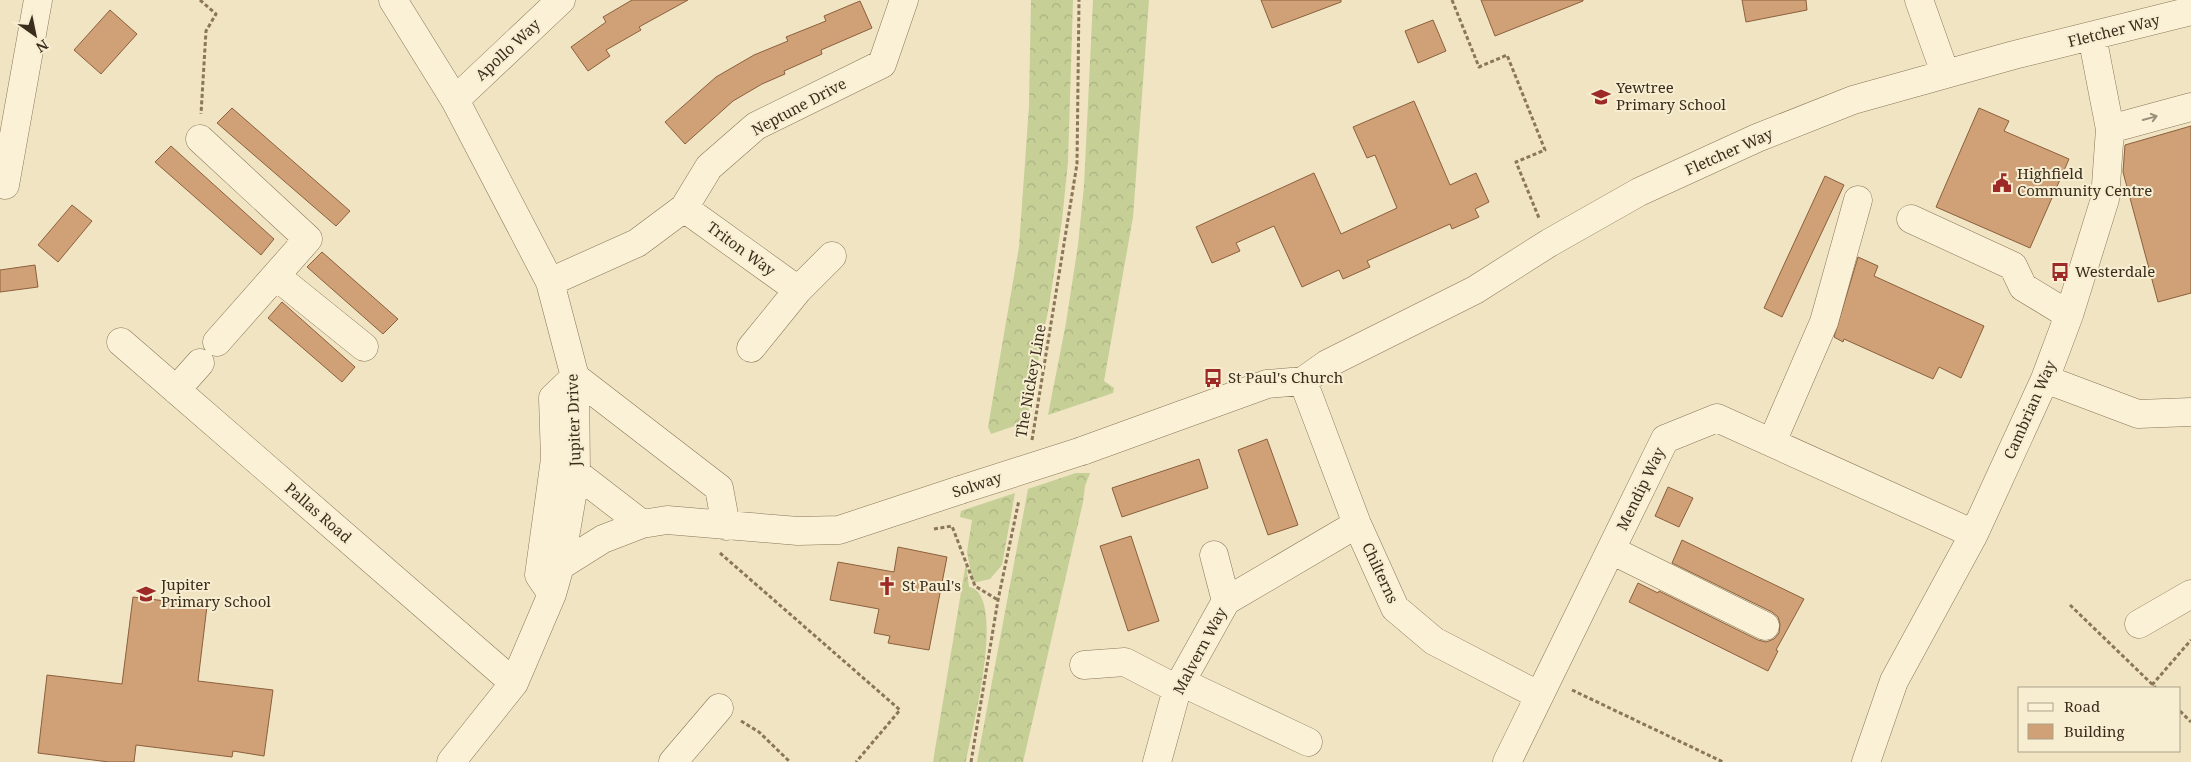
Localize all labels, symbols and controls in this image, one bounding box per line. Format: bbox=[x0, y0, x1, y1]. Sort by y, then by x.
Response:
street label: Fletcher Way bbox=[2066, 9, 2162, 51]
north arrow bbox=[10, 10, 60, 60]
street label: Apollo Way bbox=[471, 14, 544, 84]
text: N bbox=[33, 35, 52, 57]
street label: Neptune Drive bbox=[748, 73, 849, 139]
place label: Yewtree Primary School bbox=[1615, 77, 1726, 114]
school or university icon: Yewtree Primary School bbox=[1590, 86, 1612, 108]
one-way arrow bbox=[2142, 112, 2158, 122]
street label: Fletcher Way bbox=[1682, 123, 1776, 179]
place label: Highfield Community Centre bbox=[2017, 163, 2152, 200]
public building icon: Highfield Community Centre bbox=[1991, 172, 2013, 194]
street label: Triton Way bbox=[703, 217, 780, 280]
bus stop icon: Westerdale bbox=[2049, 261, 2071, 283]
place label: Westerdale bbox=[2075, 261, 2155, 281]
street label: The Nickey Line bbox=[1010, 322, 1050, 439]
street label: Cambrian Way bbox=[1998, 357, 2060, 462]
bus stop icon: St Paul's Church bbox=[1202, 367, 1224, 389]
place label: St Paul's Church bbox=[1228, 367, 1344, 387]
street label: Jupiter Drive bbox=[561, 373, 585, 468]
street label: Mendip Way bbox=[1611, 443, 1669, 533]
street label: Solway bbox=[949, 466, 1005, 501]
street label: Pallas Road bbox=[281, 478, 356, 547]
street label: Chilterns bbox=[1358, 539, 1404, 606]
place label: Jupiter Primary School bbox=[160, 574, 271, 611]
church icon: St Paul's bbox=[876, 575, 898, 597]
place label: St Paul's bbox=[902, 575, 961, 595]
school or university icon: Jupiter Primary School bbox=[135, 583, 157, 605]
street label: Malvern Way bbox=[1168, 603, 1231, 698]
legend bbox=[2018, 687, 2181, 752]
text: Road bbox=[2064, 696, 2100, 716]
text: Building bbox=[2064, 721, 2125, 741]

